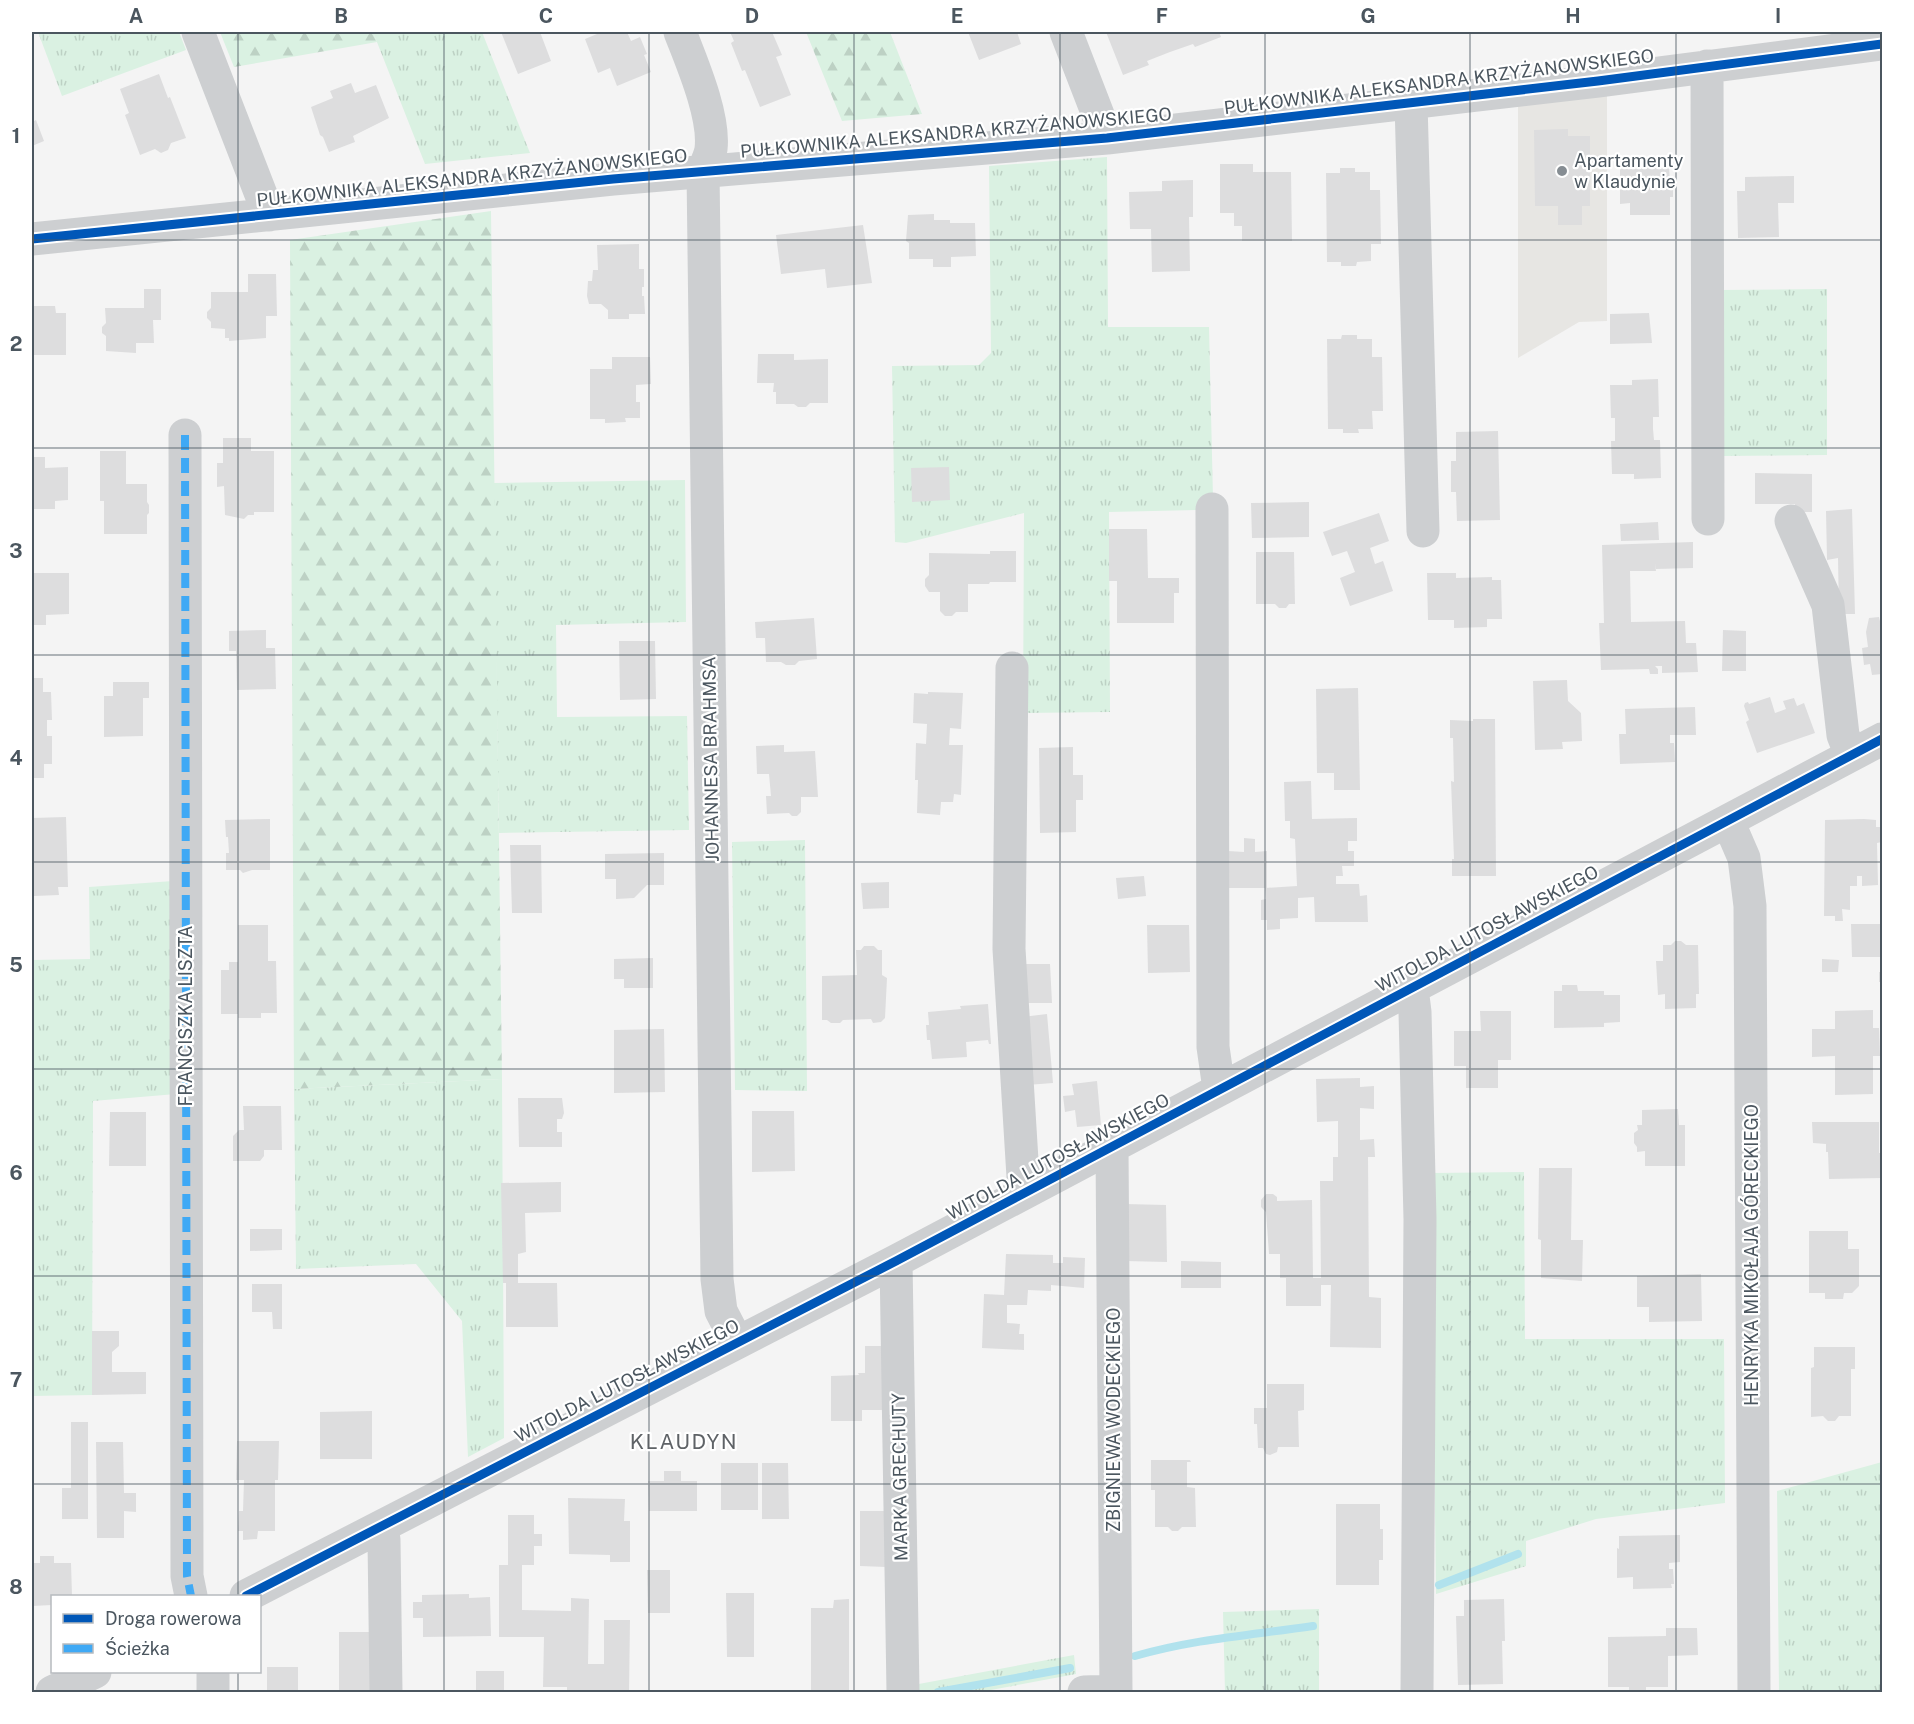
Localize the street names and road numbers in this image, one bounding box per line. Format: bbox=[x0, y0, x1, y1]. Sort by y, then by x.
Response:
street label: PUŁKOWNIKA ALEKSANDRA KRZYŻANOWSKIEGO bbox=[1223, 44, 1655, 118]
street label: PUŁKOWNIKA ALEKSANDRA KRZYŻANOWSKIEGO bbox=[739, 102, 1173, 162]
street label: PUŁKOWNIKA ALEKSANDRA KRZYŻANOWSKIEGO bbox=[255, 143, 688, 211]
street label: JOHANNESA BRAHMSA bbox=[698, 656, 723, 862]
street label: WITOLDA LUTOSŁAWSKIEGO bbox=[1372, 861, 1602, 996]
street label: FRANCISZKA LISZTA bbox=[175, 925, 196, 1107]
street label: WITOLDA LUTOSŁAWSKIEGO bbox=[943, 1089, 1173, 1224]
street label: HENRYKA MIKOŁAJA GÓRECKIEGO bbox=[1740, 1104, 1762, 1406]
street label: ZBIGNIEWA WODECKIEGO bbox=[1103, 1308, 1124, 1532]
street label: WITOLDA LUTOSŁAWSKIEGO bbox=[511, 1315, 743, 1446]
street label: MARKA GRECHUTY bbox=[888, 1393, 911, 1561]

